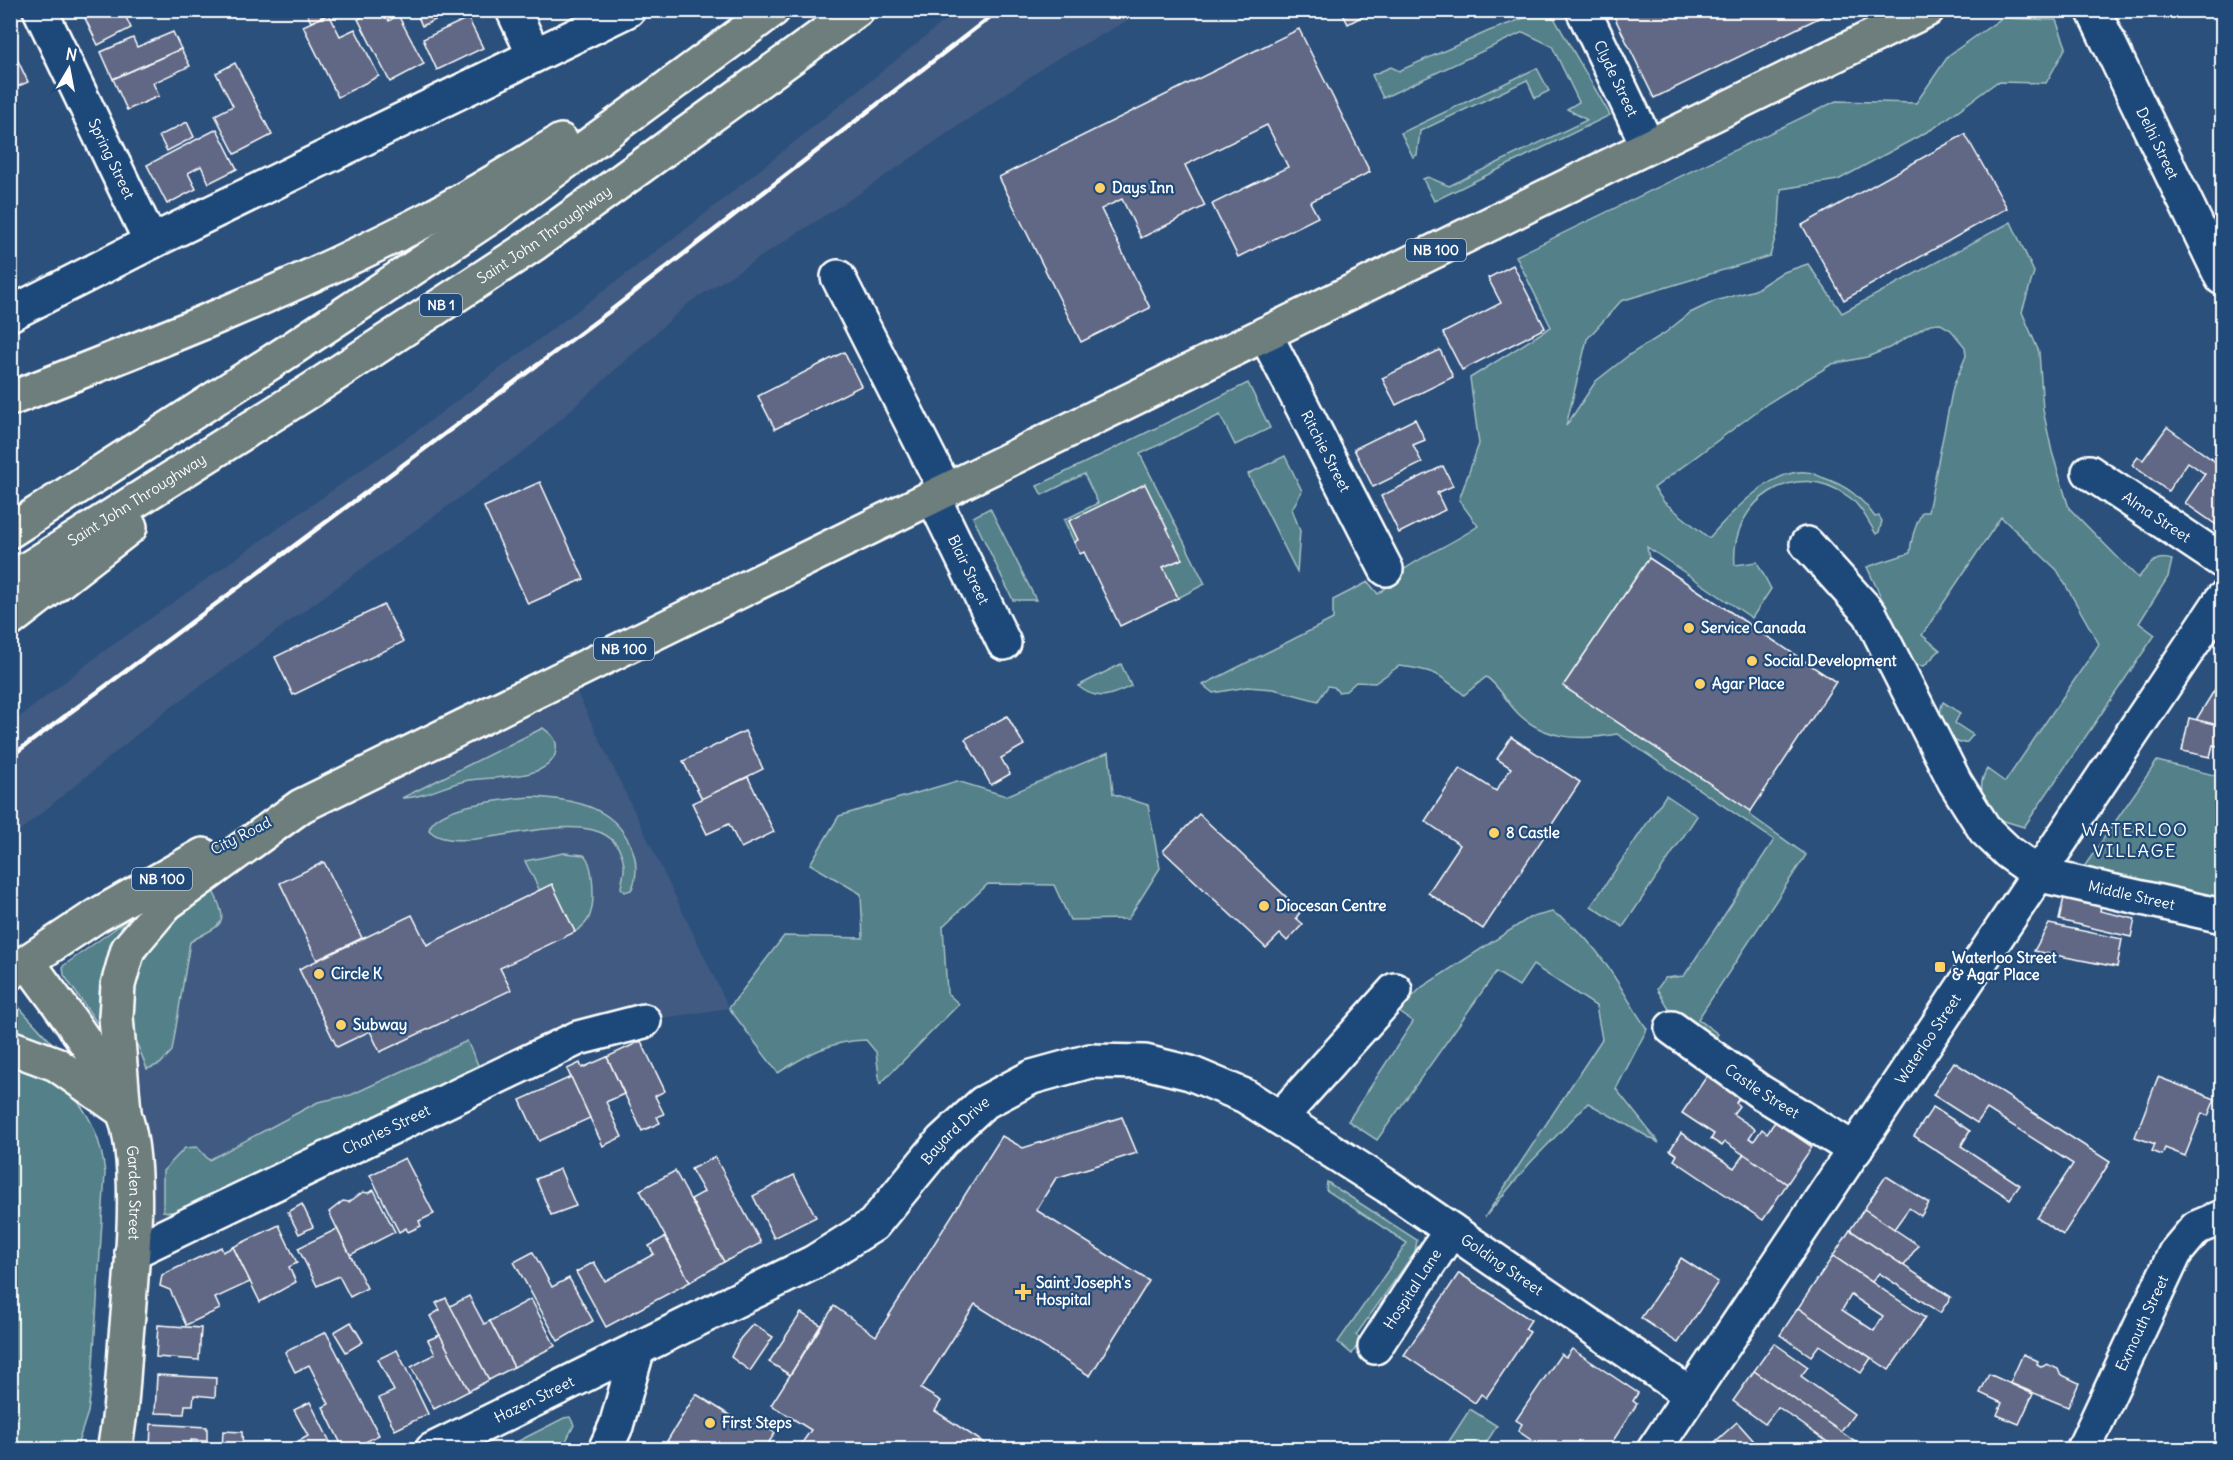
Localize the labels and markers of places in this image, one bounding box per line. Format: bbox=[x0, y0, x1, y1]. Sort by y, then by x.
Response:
place label: Days Inn bbox=[1112, 178, 1174, 198]
marker: Days Inn bbox=[1093, 181, 1107, 195]
place label: Service Canada bbox=[1701, 618, 1807, 637]
marker: Service Canada bbox=[1682, 621, 1696, 635]
place label: Social Development bbox=[1764, 651, 1897, 671]
marker: Social Development bbox=[1745, 654, 1759, 668]
place label: Agar Place bbox=[1712, 674, 1785, 694]
marker: Agar Place bbox=[1693, 677, 1707, 691]
place label: 8 Castle bbox=[1506, 823, 1560, 842]
marker: 8 Castle bbox=[1487, 826, 1501, 840]
place label: Diocesan Centre bbox=[1276, 896, 1386, 915]
marker: Diocesan Centre bbox=[1257, 899, 1271, 913]
place label: Waterloo Street & Agar Place bbox=[1952, 948, 2058, 985]
marker: Waterloo Street & Agar Place bbox=[1933, 960, 1947, 974]
place label: Circle K bbox=[331, 964, 383, 983]
marker: Circle K bbox=[312, 967, 326, 981]
place label: Subway bbox=[353, 1015, 407, 1035]
marker: Subway bbox=[334, 1018, 348, 1032]
place label: Saint Joseph's Hospital bbox=[1036, 1273, 1131, 1310]
marker: Saint Joseph's Hospital bbox=[1014, 1283, 1032, 1301]
place label: First Steps bbox=[722, 1413, 792, 1433]
marker: First Steps bbox=[703, 1416, 717, 1430]

